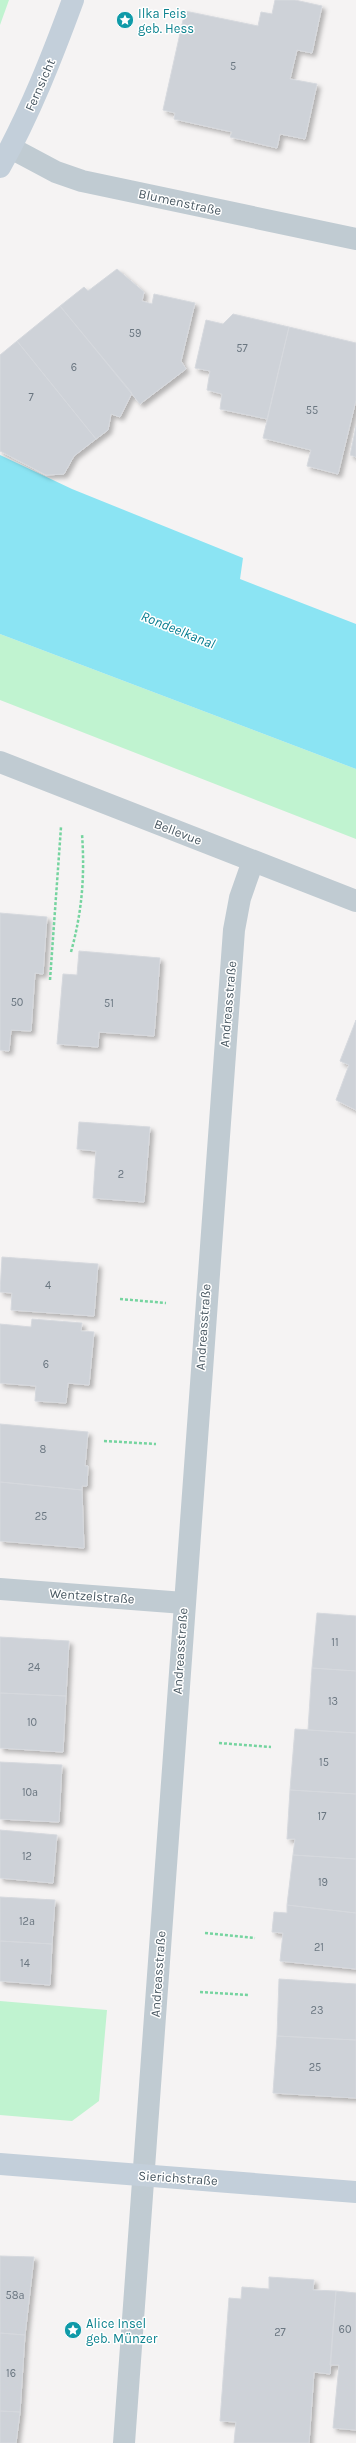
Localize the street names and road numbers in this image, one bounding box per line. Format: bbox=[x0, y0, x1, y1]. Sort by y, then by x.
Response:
street label: Fernsicht bbox=[22, 56, 58, 114]
street label: Blumenstraße bbox=[137, 186, 223, 218]
street label: Bellevue bbox=[152, 816, 204, 848]
street label: Andreasstraße bbox=[217, 960, 239, 1048]
street label: Andreasstraße bbox=[192, 1283, 214, 1371]
street label: Wentzelstraße bbox=[49, 1586, 135, 1606]
street label: Andreasstraße bbox=[169, 1607, 191, 1695]
street label: Andreasstraße bbox=[147, 1930, 169, 2018]
street label: Sierichstraße bbox=[138, 2168, 219, 2188]

